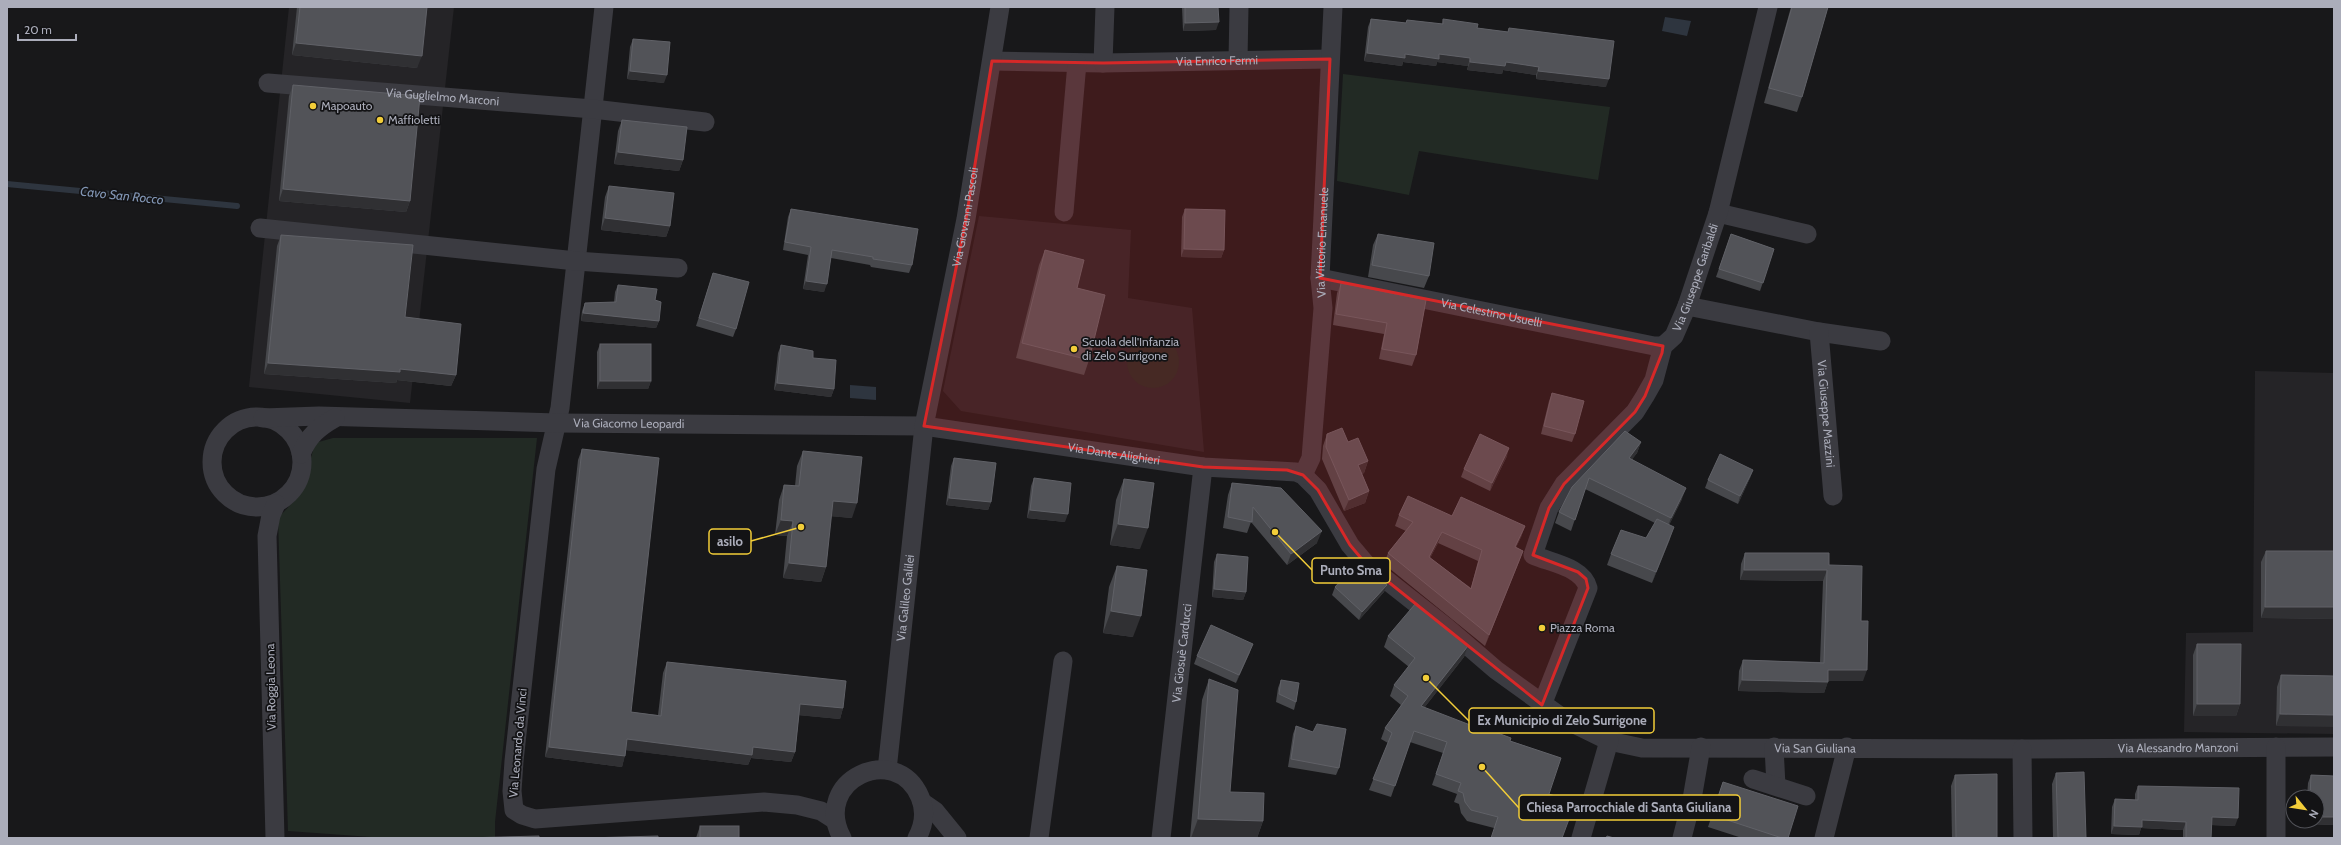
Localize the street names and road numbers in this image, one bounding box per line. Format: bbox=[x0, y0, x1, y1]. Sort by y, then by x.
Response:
street label: Via Enrico Fermi bbox=[1176, 52, 1258, 69]
street label: Via Guglielmo Marconi bbox=[385, 84, 500, 108]
street label: Via Giovanni Pascoli bbox=[948, 166, 981, 268]
street label: Via Vittorio Emanuele bbox=[1312, 187, 1331, 298]
street label: Via Giuseppe Garibaldi bbox=[1669, 221, 1721, 334]
street label: Via Celestino Usuelli bbox=[1440, 295, 1544, 330]
street label: Via Giuseppe Mazzini bbox=[1814, 359, 1839, 468]
street label: Via Giacomo Leopardi bbox=[573, 415, 684, 431]
street label: Via Dante Alighieri bbox=[1067, 439, 1161, 468]
street label: Via Galileo Galilei bbox=[893, 554, 917, 642]
street label: Via Giosuè Carducci bbox=[1168, 603, 1194, 703]
street label: Via Roggia Leona bbox=[262, 643, 279, 731]
street label: Via Leonardo da Vinci bbox=[505, 688, 530, 798]
street label: Via San Giuliana bbox=[1774, 740, 1856, 756]
street label: Via Alessandro Manzoni bbox=[2118, 740, 2238, 755]

